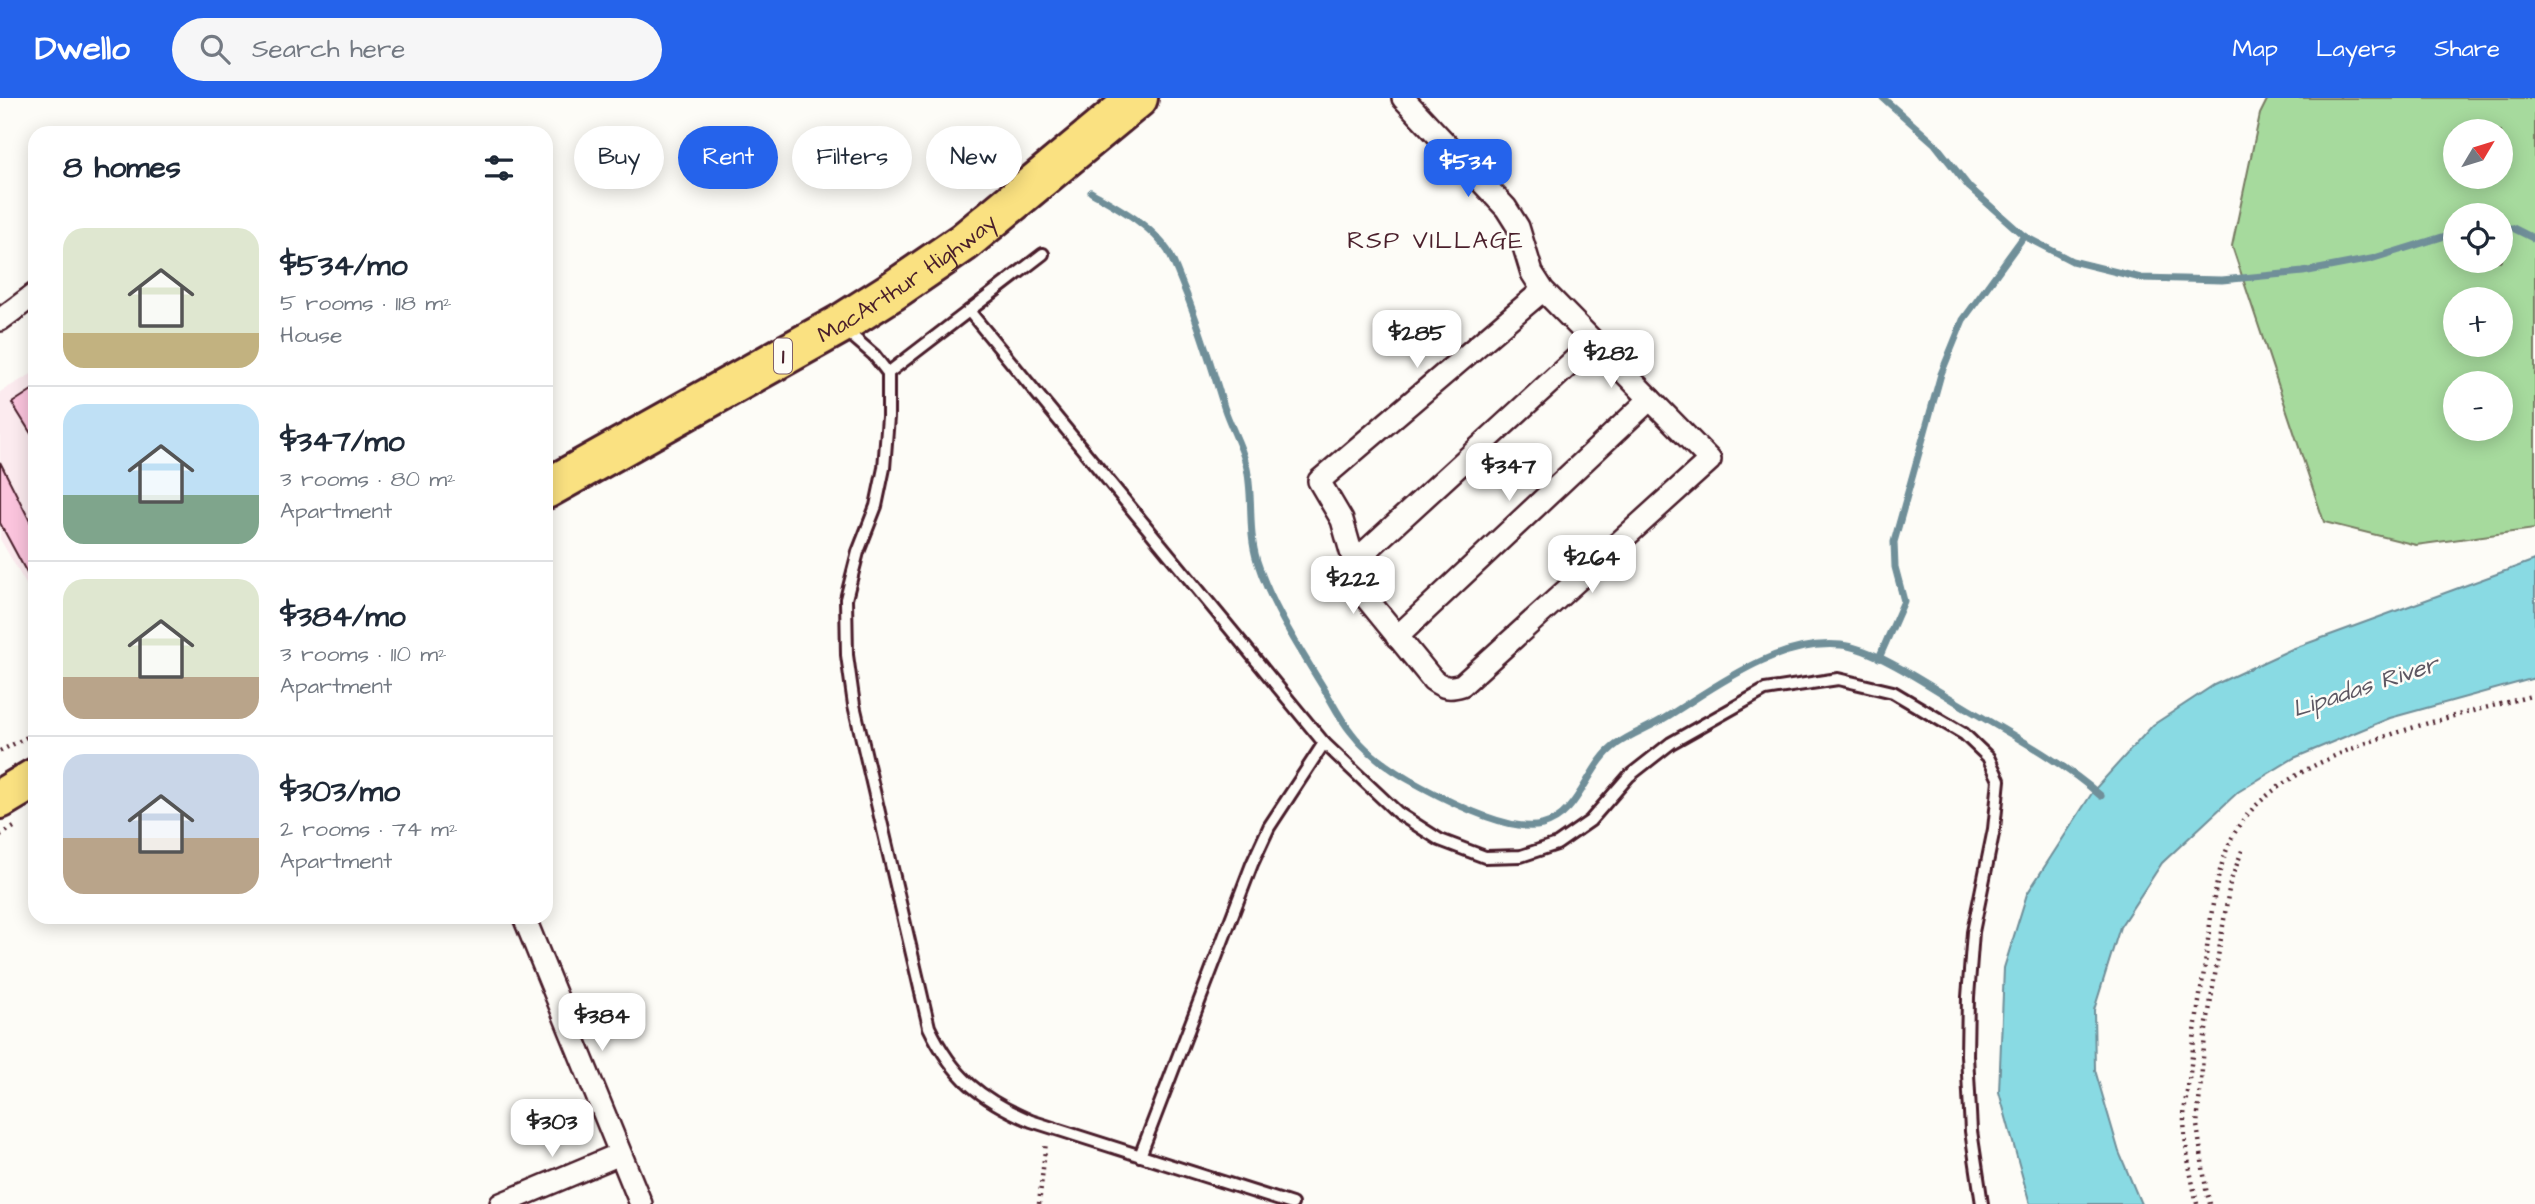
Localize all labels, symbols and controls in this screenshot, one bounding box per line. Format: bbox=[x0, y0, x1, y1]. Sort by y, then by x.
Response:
search box bbox=[172, 18, 662, 81]
text: Dwello bbox=[35, 26, 130, 72]
icon: search bbox=[196, 30, 234, 68]
text: Search here bbox=[252, 31, 405, 67]
text: Map bbox=[2233, 32, 2278, 66]
text: Layers bbox=[2316, 32, 2396, 66]
text: Share bbox=[2434, 32, 2500, 66]
north arrow bbox=[2443, 119, 2513, 189]
map controls bbox=[2443, 119, 2513, 441]
chip: Buy bbox=[574, 126, 664, 189]
chip: Rent bbox=[678, 126, 778, 189]
chip: Filters bbox=[792, 126, 912, 189]
chip: New bbox=[926, 126, 1022, 189]
pin: $534 bbox=[1427, 140, 1509, 199]
text: $534 bbox=[1440, 146, 1496, 178]
text: 8 homes bbox=[63, 147, 181, 189]
icon: filters bbox=[480, 149, 518, 187]
button: locate bbox=[2443, 203, 2513, 273]
street label: MacArthur Highway bbox=[812, 206, 1005, 351]
district label: RSP VILLAGE bbox=[1347, 224, 1525, 258]
text: $534/mo bbox=[280, 245, 408, 287]
icon: home bbox=[119, 256, 203, 340]
text: 5 rooms · 118 m² bbox=[280, 287, 452, 319]
button: + bbox=[2443, 287, 2513, 357]
pin: $285 bbox=[1376, 310, 1458, 370]
text: $285 bbox=[1388, 317, 1446, 349]
text: House bbox=[280, 319, 343, 351]
pin: $282 bbox=[1570, 330, 1652, 390]
text: $282 bbox=[1584, 337, 1638, 369]
road number: 1 bbox=[774, 338, 792, 374]
button: − bbox=[2443, 371, 2513, 441]
text: $347/mo bbox=[280, 421, 405, 463]
icon: home bbox=[119, 432, 203, 516]
pin: $347 bbox=[1468, 444, 1550, 503]
text: $347 bbox=[1482, 450, 1536, 482]
text: 3 rooms · 80 m² bbox=[280, 463, 456, 495]
text: Apartment bbox=[280, 495, 392, 527]
pin: $264 bbox=[1551, 536, 1633, 595]
text: $264 bbox=[1564, 542, 1620, 574]
pin: $222 bbox=[1312, 556, 1394, 616]
text: $222 bbox=[1327, 563, 1379, 595]
text: $384/mo bbox=[280, 596, 406, 638]
icon: home bbox=[119, 607, 203, 691]
text: 3 rooms · 110 m² bbox=[280, 638, 447, 670]
water label: Lipadas River bbox=[2288, 647, 2445, 727]
text: Apartment bbox=[280, 670, 392, 702]
text: $303/mo bbox=[280, 771, 400, 813]
icon: home bbox=[119, 782, 203, 866]
text: 2 rooms · 74 m² bbox=[280, 813, 458, 845]
text: Apartment bbox=[280, 845, 392, 877]
pin: $384 bbox=[561, 993, 643, 1053]
text: $384 bbox=[574, 1000, 630, 1032]
pin: $303 bbox=[511, 1100, 593, 1159]
text: $303 bbox=[527, 1106, 577, 1138]

